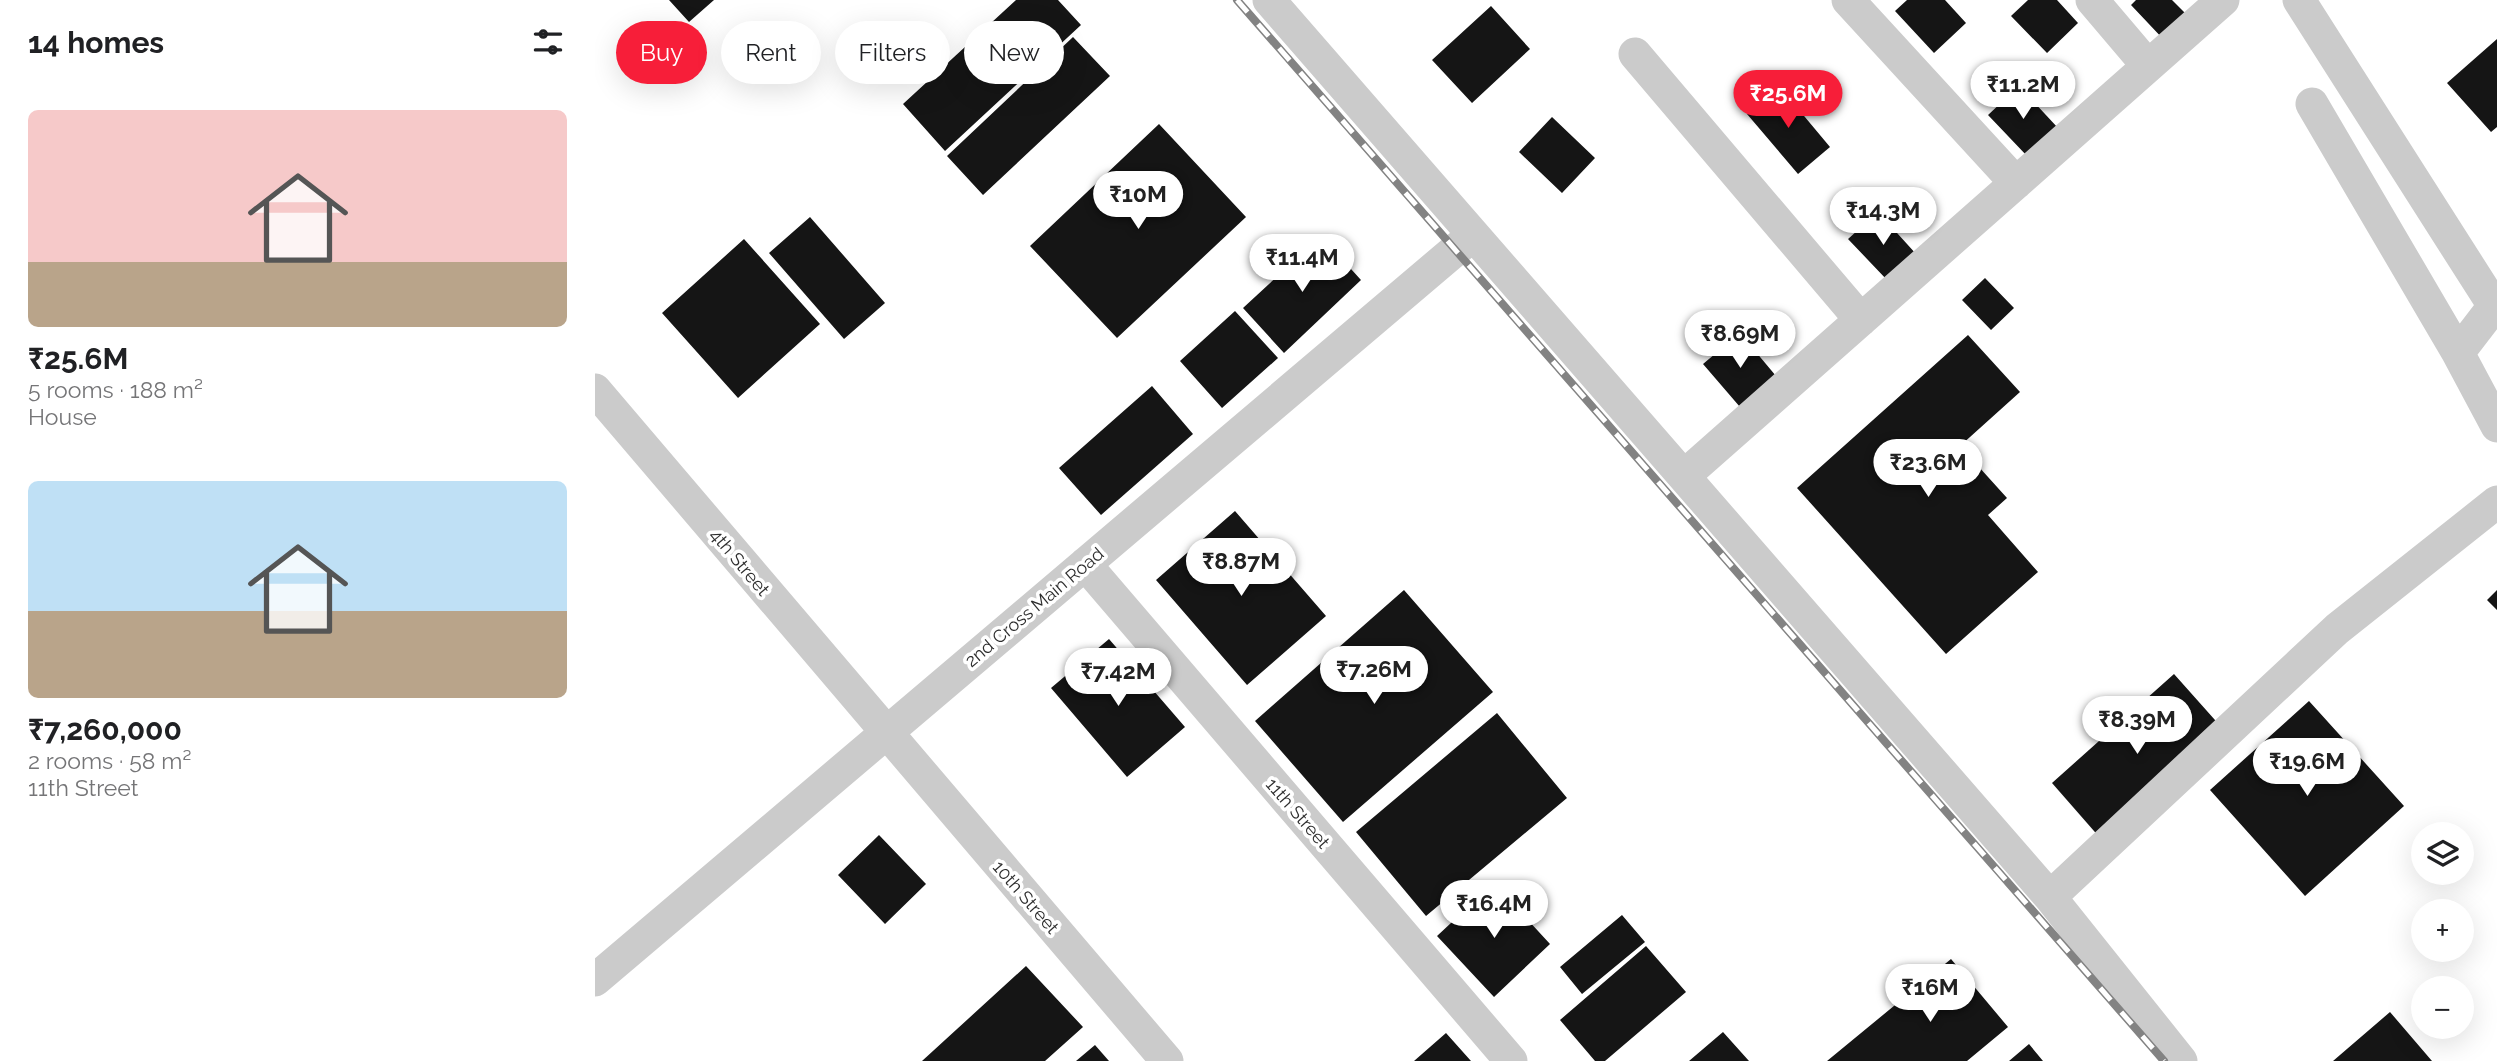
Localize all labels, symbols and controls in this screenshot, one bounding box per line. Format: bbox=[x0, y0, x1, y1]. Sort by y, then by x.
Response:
chip: Buy bbox=[616, 21, 707, 84]
chip: Rent bbox=[721, 21, 821, 84]
chip: Filters bbox=[835, 21, 950, 84]
chip: New bbox=[964, 21, 1064, 84]
icon: filters bbox=[529, 23, 567, 61]
text: 14 homes bbox=[28, 25, 164, 60]
pin: ₹11.2M bbox=[1966, 61, 2080, 121]
text: ₹11.2M bbox=[1986, 70, 2060, 97]
pin: ₹25.6M bbox=[1731, 71, 1845, 130]
text: ₹25.6M bbox=[1749, 79, 1827, 106]
icon: home bbox=[235, 155, 361, 281]
pin: ₹10M bbox=[1097, 172, 1179, 231]
text: ₹10M bbox=[1109, 180, 1167, 207]
pin: ₹14.3M bbox=[1826, 188, 1940, 247]
text: ₹14.3M bbox=[1846, 196, 1920, 223]
pin: ₹11.4M bbox=[1245, 234, 1359, 294]
text: ₹11.4M bbox=[1265, 243, 1339, 270]
pin: ₹8.69M bbox=[1683, 310, 1797, 370]
text: ₹8.69M bbox=[1701, 319, 1779, 346]
text: ₹25.6M bbox=[28, 341, 129, 376]
text: 5 rooms · 188 m² bbox=[28, 376, 203, 403]
text: House bbox=[28, 403, 97, 430]
pin: ₹23.6M bbox=[1871, 440, 1985, 499]
text: ₹23.6M bbox=[1889, 448, 1967, 475]
street label: 4th Street bbox=[706, 524, 774, 600]
icon: home bbox=[235, 526, 361, 652]
pin: ₹8.87M bbox=[1184, 538, 1298, 598]
street label: 2nd Cross Main Road bbox=[960, 543, 1108, 671]
text: ₹8.87M bbox=[1202, 547, 1280, 574]
pin: ₹7.26M bbox=[1317, 646, 1431, 706]
pin: ₹7.42M bbox=[1061, 648, 1175, 708]
text: ₹7.26M bbox=[1336, 655, 1412, 682]
text: ₹7.42M bbox=[1080, 657, 1156, 684]
pin: ₹8.39M bbox=[2080, 696, 2194, 756]
text: ₹8.39M bbox=[2098, 705, 2176, 732]
text: ₹7,260,000 bbox=[28, 712, 182, 747]
pin: ₹19.6M bbox=[2250, 738, 2364, 798]
text: 2 rooms · 58 m² bbox=[28, 747, 191, 774]
text: ₹19.6M bbox=[2269, 747, 2345, 774]
street label: 11th Street bbox=[1262, 773, 1334, 853]
text: 11th Street bbox=[28, 774, 138, 801]
map controls bbox=[2411, 822, 2474, 1039]
button: layers bbox=[2411, 822, 2474, 885]
street label: 10th Street bbox=[989, 856, 1063, 938]
pin: ₹16.4M bbox=[1437, 880, 1551, 940]
text: ₹16.4M bbox=[1456, 889, 1532, 916]
button: + bbox=[2411, 899, 2474, 962]
pin: ₹16M bbox=[1889, 964, 1971, 1024]
text: ₹16M bbox=[1901, 973, 1959, 1000]
button: − bbox=[2411, 976, 2474, 1039]

